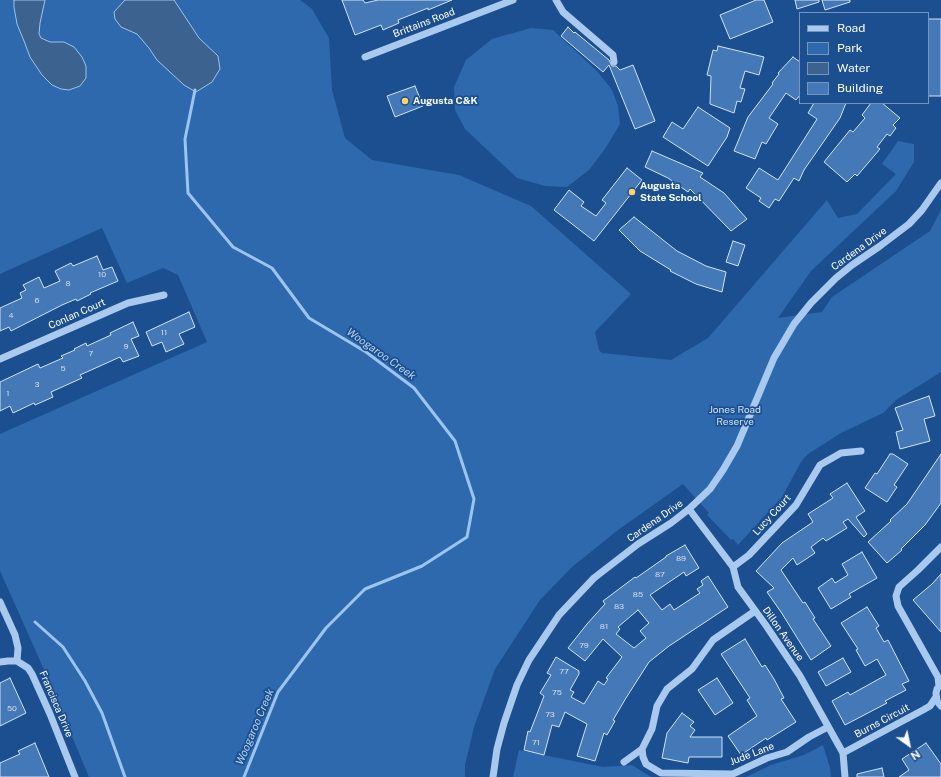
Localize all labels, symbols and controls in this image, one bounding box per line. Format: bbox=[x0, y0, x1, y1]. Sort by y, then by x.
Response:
street label: Brittains Road bbox=[391, 6, 457, 40]
legend bbox=[799, 12, 929, 104]
text: Road bbox=[837, 21, 865, 35]
text: Park bbox=[837, 41, 863, 55]
text: Water bbox=[837, 61, 870, 75]
text: Building bbox=[837, 81, 883, 95]
place label: Augusta C&K bbox=[413, 95, 478, 107]
marker: Augusta C&K bbox=[400, 96, 410, 106]
place label: Augusta State School bbox=[640, 180, 701, 204]
marker: Augusta State School bbox=[627, 187, 637, 197]
street label: Cardena Drive bbox=[829, 225, 889, 273]
house number: 10 bbox=[98, 270, 106, 280]
house number: 8 bbox=[65, 279, 71, 289]
house number: 6 bbox=[35, 296, 39, 306]
street label: Conlan Court bbox=[47, 296, 107, 332]
house number: 4 bbox=[8, 311, 14, 321]
water label: Woogaroo Creek bbox=[344, 325, 418, 383]
house number: 11 bbox=[161, 328, 167, 338]
house number: 9 bbox=[124, 342, 128, 352]
house number: 7 bbox=[89, 349, 93, 359]
house number: 5 bbox=[60, 364, 66, 374]
house number: 3 bbox=[34, 380, 40, 390]
house number: 1 bbox=[6, 389, 10, 399]
park label: Jones Road Reserve bbox=[709, 404, 761, 428]
street label: Lucy Court bbox=[751, 492, 793, 538]
street label: Cardena Drive bbox=[625, 497, 685, 545]
house number: 89 bbox=[676, 554, 686, 564]
house number: 87 bbox=[655, 570, 665, 580]
house number: 85 bbox=[633, 590, 643, 600]
house number: 83 bbox=[614, 602, 624, 612]
street label: Dillon Avenue bbox=[760, 605, 806, 663]
house number: 81 bbox=[600, 622, 608, 632]
house number: 79 bbox=[579, 641, 589, 651]
house number: 77 bbox=[559, 667, 569, 677]
street label: Francisca Drive bbox=[37, 669, 75, 739]
water label: Woogaroo Creek bbox=[233, 687, 277, 767]
house number: 75 bbox=[552, 688, 562, 698]
street label: Burns Circuit bbox=[852, 701, 912, 741]
house number: 50 bbox=[7, 704, 17, 714]
house number: 73 bbox=[545, 710, 555, 720]
north arrow bbox=[889, 725, 929, 765]
house number: 71 bbox=[532, 738, 540, 748]
street label: Jude Lane bbox=[728, 740, 776, 768]
text: N bbox=[909, 748, 922, 762]

